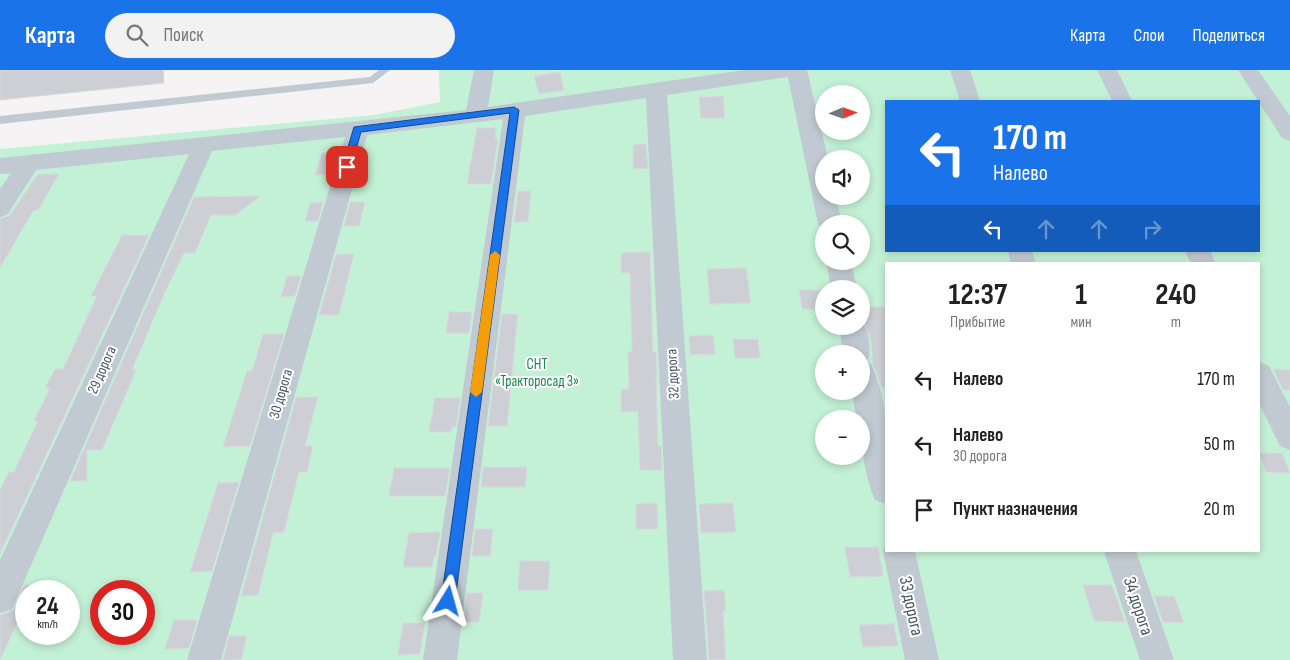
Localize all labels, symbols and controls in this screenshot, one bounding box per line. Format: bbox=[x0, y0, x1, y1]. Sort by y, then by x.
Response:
search box bbox=[105, 13, 455, 58]
text: Карта bbox=[25, 21, 75, 50]
icon: search bbox=[123, 21, 151, 49]
text: Поиск bbox=[163, 24, 204, 47]
text: Карта bbox=[1070, 25, 1106, 46]
text: Слои bbox=[1134, 25, 1165, 46]
text: Поделиться bbox=[1193, 25, 1265, 46]
north arrow bbox=[815, 85, 870, 140]
map controls bbox=[815, 85, 870, 465]
text: 170 m bbox=[993, 117, 1067, 160]
icon: left bbox=[910, 120, 975, 185]
pin bbox=[326, 146, 368, 188]
button: sound bbox=[815, 150, 870, 205]
icon: arrive bbox=[333, 153, 361, 181]
text: Налево bbox=[993, 160, 1048, 187]
button: search bbox=[815, 215, 870, 270]
icon: left bbox=[979, 215, 1007, 243]
icon: ahead bbox=[1032, 215, 1060, 243]
icon: ahead bbox=[1085, 215, 1113, 243]
icon: right bbox=[1138, 215, 1166, 243]
text: 12:37 bbox=[949, 277, 1007, 313]
text: 1 bbox=[1075, 277, 1087, 313]
text: 240 bbox=[1155, 277, 1196, 313]
button: layers bbox=[815, 280, 870, 335]
text: Прибытие bbox=[950, 313, 1005, 332]
text: мин bbox=[1070, 313, 1092, 332]
text: m bbox=[1171, 313, 1181, 332]
street label: 29 дорога bbox=[83, 343, 121, 397]
button: + bbox=[815, 345, 870, 400]
street label: 32 дорога bbox=[662, 348, 684, 399]
park label: СНТ «Тракторосад 3» bbox=[495, 355, 579, 391]
icon: left bbox=[910, 366, 938, 394]
street label: 30 дорога bbox=[265, 367, 297, 421]
text: Налево bbox=[953, 368, 1003, 391]
text: 170 m bbox=[1197, 368, 1235, 391]
button: − bbox=[815, 410, 870, 465]
text: Налево bbox=[953, 424, 1003, 447]
icon: left bbox=[910, 431, 938, 459]
text: 50 m bbox=[1204, 433, 1235, 456]
text: 30 дорога bbox=[953, 447, 1007, 466]
icon: arrive bbox=[910, 496, 938, 524]
text: Пункт назначения bbox=[953, 498, 1078, 521]
text: 20 m bbox=[1203, 498, 1235, 521]
position arrow bbox=[421, 574, 473, 626]
street label: 33 дорога bbox=[894, 574, 928, 638]
street label: 34 дорога bbox=[1119, 574, 1157, 638]
speed limit sign: 30 bbox=[90, 580, 155, 645]
text: 24 bbox=[36, 591, 59, 622]
text: km/h bbox=[37, 617, 58, 632]

